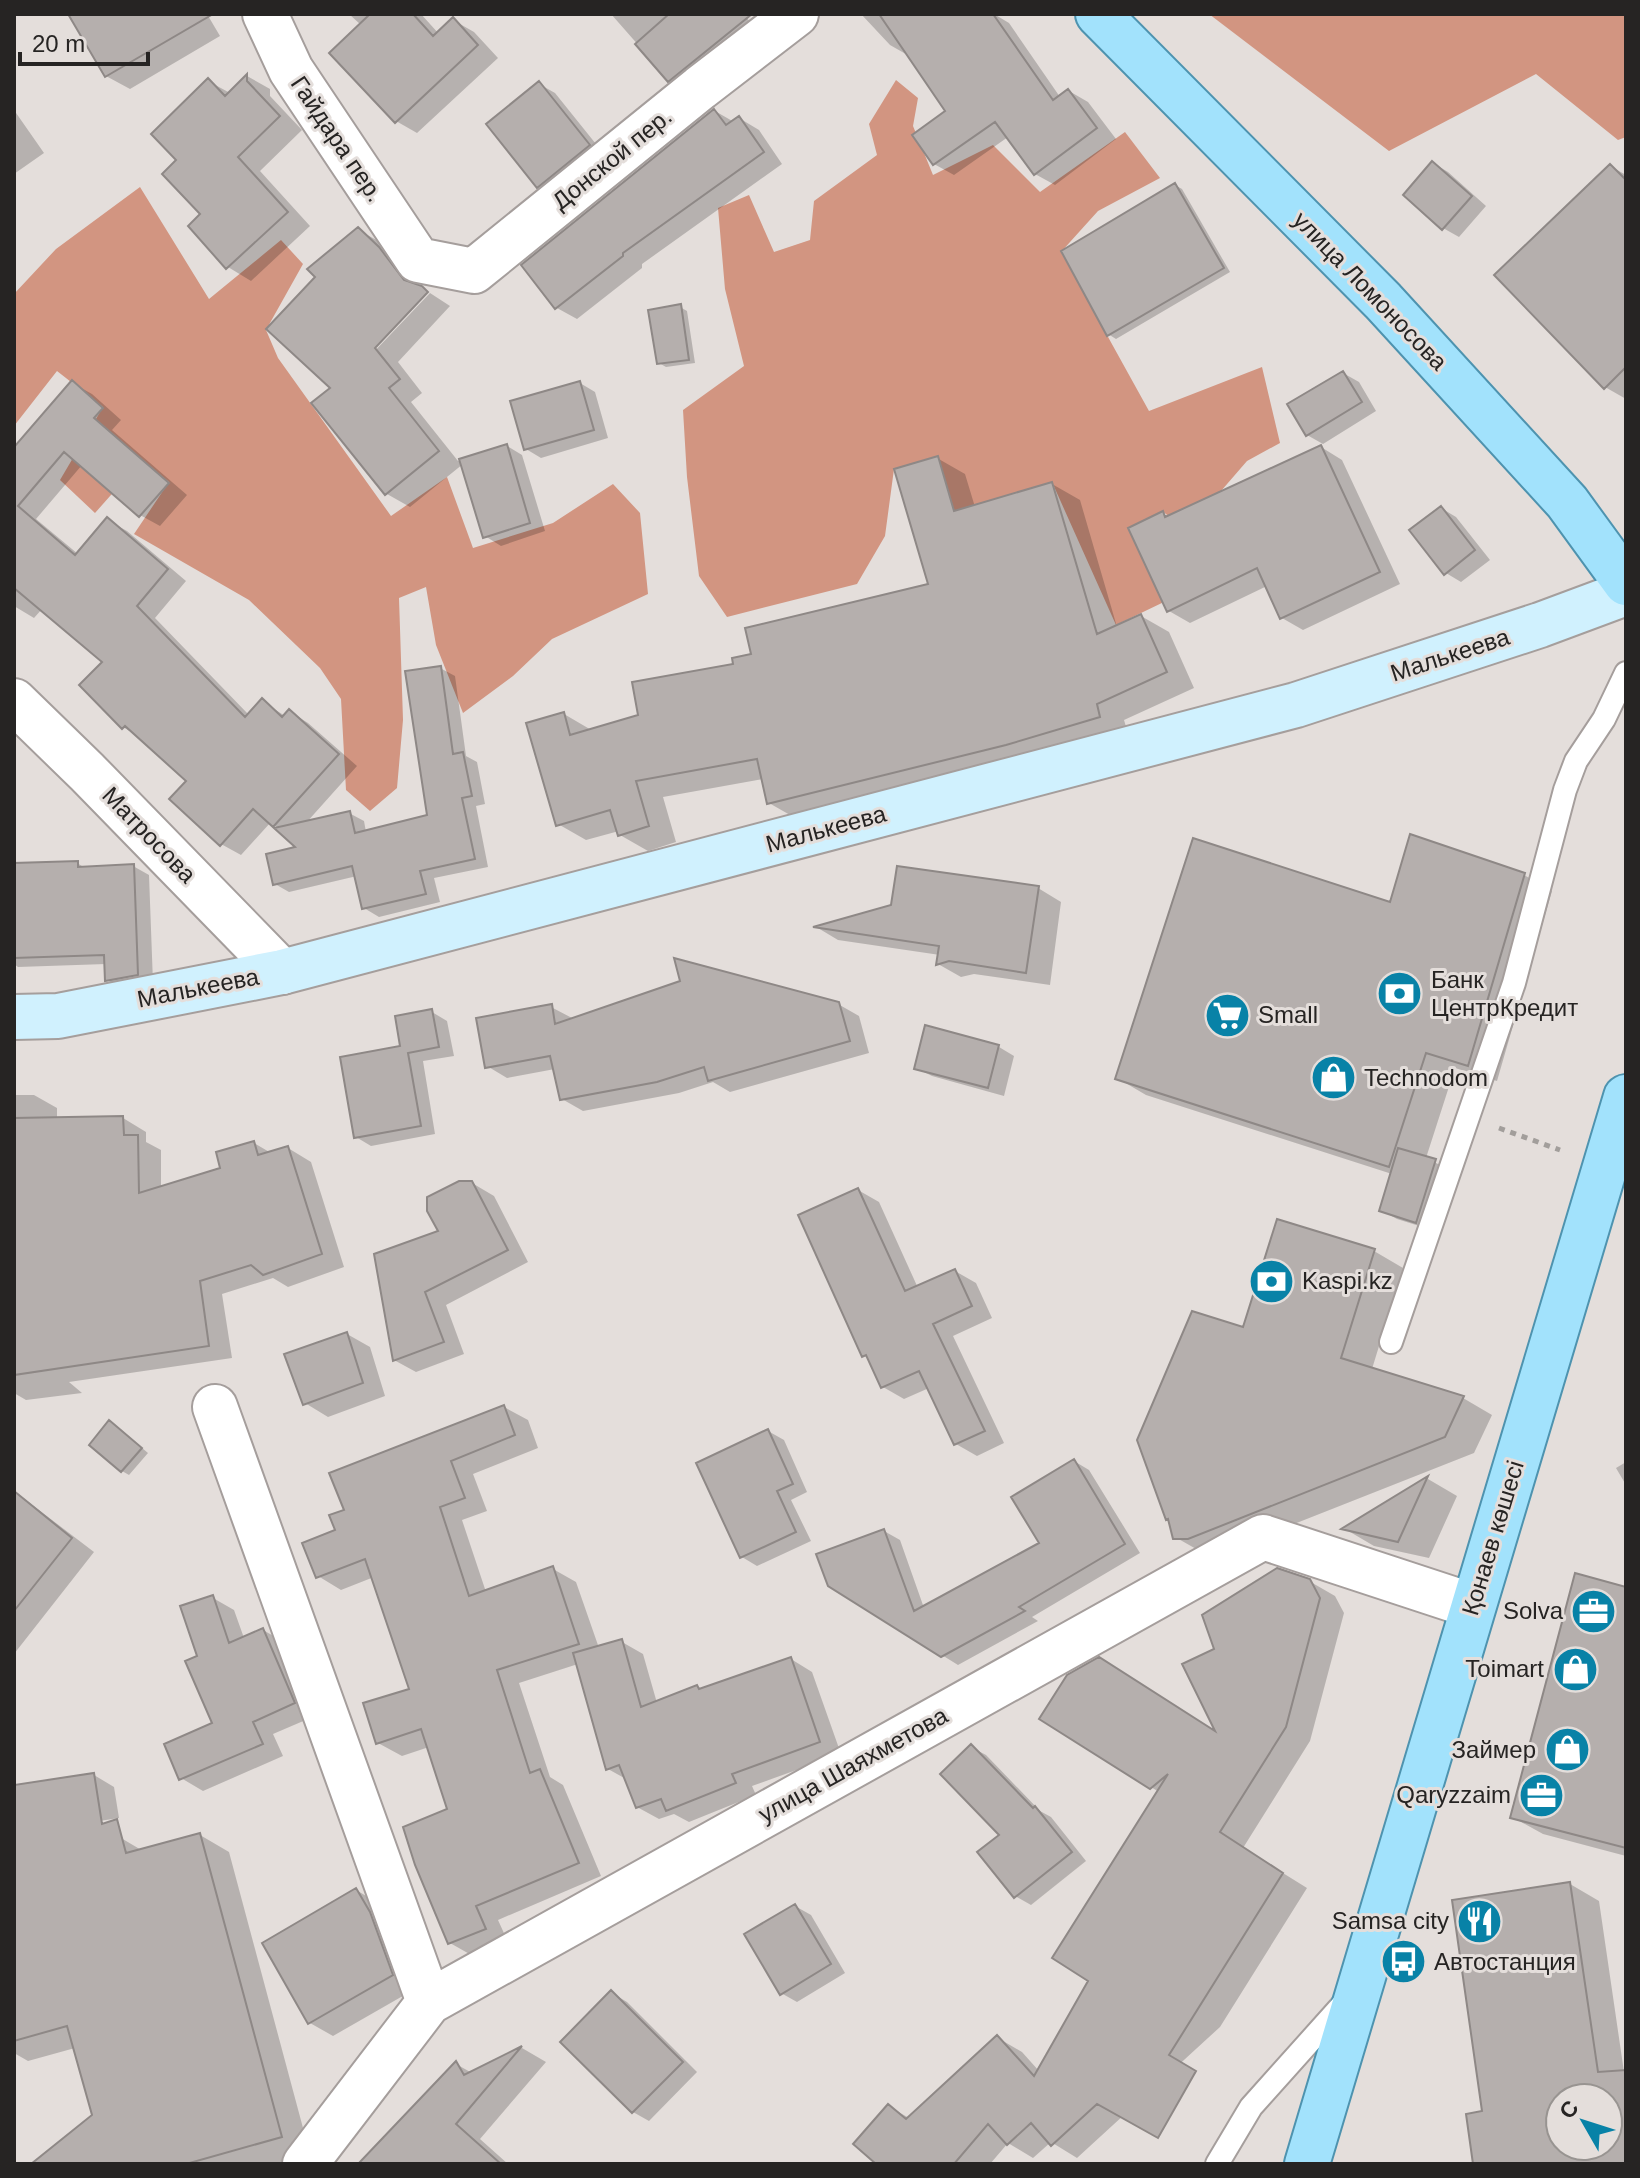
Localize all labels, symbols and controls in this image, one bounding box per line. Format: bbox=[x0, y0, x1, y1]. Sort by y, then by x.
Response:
scale bar bbox=[20, 16, 148, 66]
text: 20 m bbox=[32, 30, 85, 57]
street label: Гайдара пер. bbox=[286, 71, 389, 207]
street label: Донской пер. bbox=[547, 102, 677, 215]
street label: улица Ломоносова bbox=[1288, 206, 1453, 376]
street label: Малькеева bbox=[1387, 622, 1513, 686]
street label: Матросова bbox=[97, 781, 202, 888]
street label: Малькеева bbox=[763, 799, 890, 858]
street label: Малькеева bbox=[135, 962, 262, 1013]
place label: Банк ЦентрКредит bbox=[1431, 966, 1578, 1021]
bank icon: Банк ЦентрКредит bbox=[1376, 970, 1424, 1018]
supermarket icon: Small bbox=[1203, 991, 1251, 1039]
place label: Small bbox=[1258, 1001, 1318, 1028]
shop icon: Technodom bbox=[1309, 1054, 1357, 1102]
place label: Technodom bbox=[1364, 1064, 1488, 1091]
bank icon: Kaspi.kz bbox=[1247, 1257, 1295, 1305]
place label: Kaspi.kz bbox=[1302, 1267, 1393, 1294]
street label: Қонаев көшесі bbox=[1456, 1457, 1529, 1619]
office icon: Solva bbox=[1570, 1587, 1618, 1635]
place label: Solva bbox=[1503, 1597, 1564, 1624]
shop icon: Toimart bbox=[1551, 1645, 1599, 1693]
place label: Toimart bbox=[1465, 1655, 1544, 1682]
street label: улица Шаяхметова bbox=[754, 1701, 953, 1828]
shop icon: Займер bbox=[1543, 1726, 1591, 1774]
place label: Займер bbox=[1452, 1736, 1536, 1763]
office icon: Qaryzzaim bbox=[1518, 1771, 1566, 1819]
place label: Qaryzzaim bbox=[1396, 1781, 1511, 1808]
restaurant icon: Samsa city bbox=[1456, 1897, 1504, 1945]
place label: Samsa city bbox=[1332, 1907, 1449, 1934]
bus stop icon: Автостанция bbox=[1379, 1938, 1427, 1986]
place label: Автостанция bbox=[1434, 1948, 1576, 1975]
north arrow bbox=[1544, 2082, 1624, 2162]
text: С bbox=[1554, 2096, 1584, 2124]

